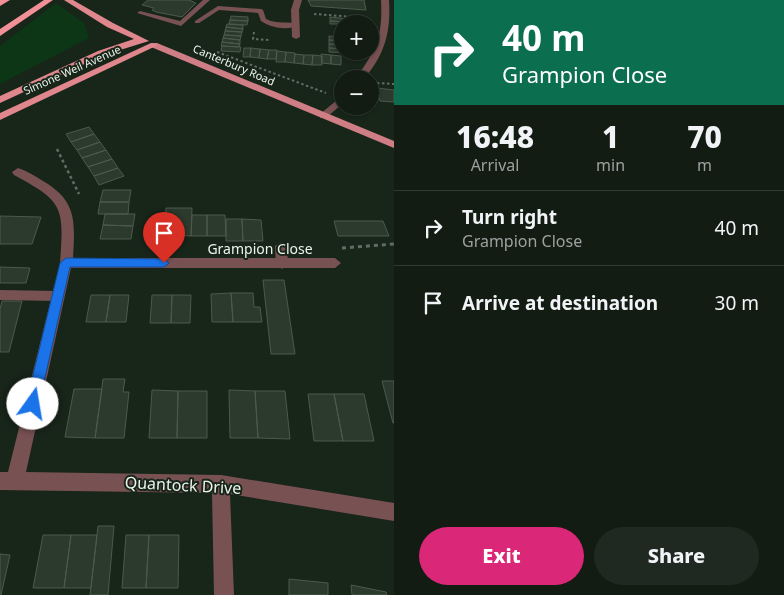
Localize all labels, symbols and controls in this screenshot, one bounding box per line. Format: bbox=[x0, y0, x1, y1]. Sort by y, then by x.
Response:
text: 40 m bbox=[502, 14, 585, 61]
map controls bbox=[334, 15, 379, 115]
button: + bbox=[334, 15, 379, 60]
icon: right bbox=[419, 20, 484, 85]
street label: Simone Weil Avenue bbox=[21, 41, 123, 98]
street label: Canterbury Road bbox=[191, 41, 277, 89]
text: Grampion Close bbox=[502, 59, 667, 89]
button: − bbox=[334, 70, 379, 115]
text: 16:48 bbox=[456, 116, 534, 157]
text: 1 bbox=[602, 116, 619, 157]
text: 70 bbox=[687, 116, 722, 157]
text: Arrival bbox=[471, 154, 519, 176]
text: min bbox=[596, 154, 625, 176]
text: m bbox=[697, 154, 712, 176]
text: Turn right bbox=[462, 204, 557, 230]
pin bbox=[143, 212, 185, 263]
icon: right bbox=[419, 214, 447, 242]
text: 40 m bbox=[715, 215, 759, 241]
icon: arrive bbox=[150, 219, 178, 247]
text: Grampion Close bbox=[462, 230, 582, 252]
street label: Grampion Close bbox=[207, 239, 313, 258]
icon: arrive bbox=[419, 289, 447, 317]
text: Arrive at destination bbox=[462, 290, 658, 316]
text: 30 m bbox=[715, 290, 759, 316]
position arrow bbox=[6.0, 377, 58.0, 429]
street label: Quantock Drive bbox=[124, 471, 242, 499]
button: Exit bbox=[419, 527, 584, 585]
button: Share bbox=[594, 527, 759, 585]

